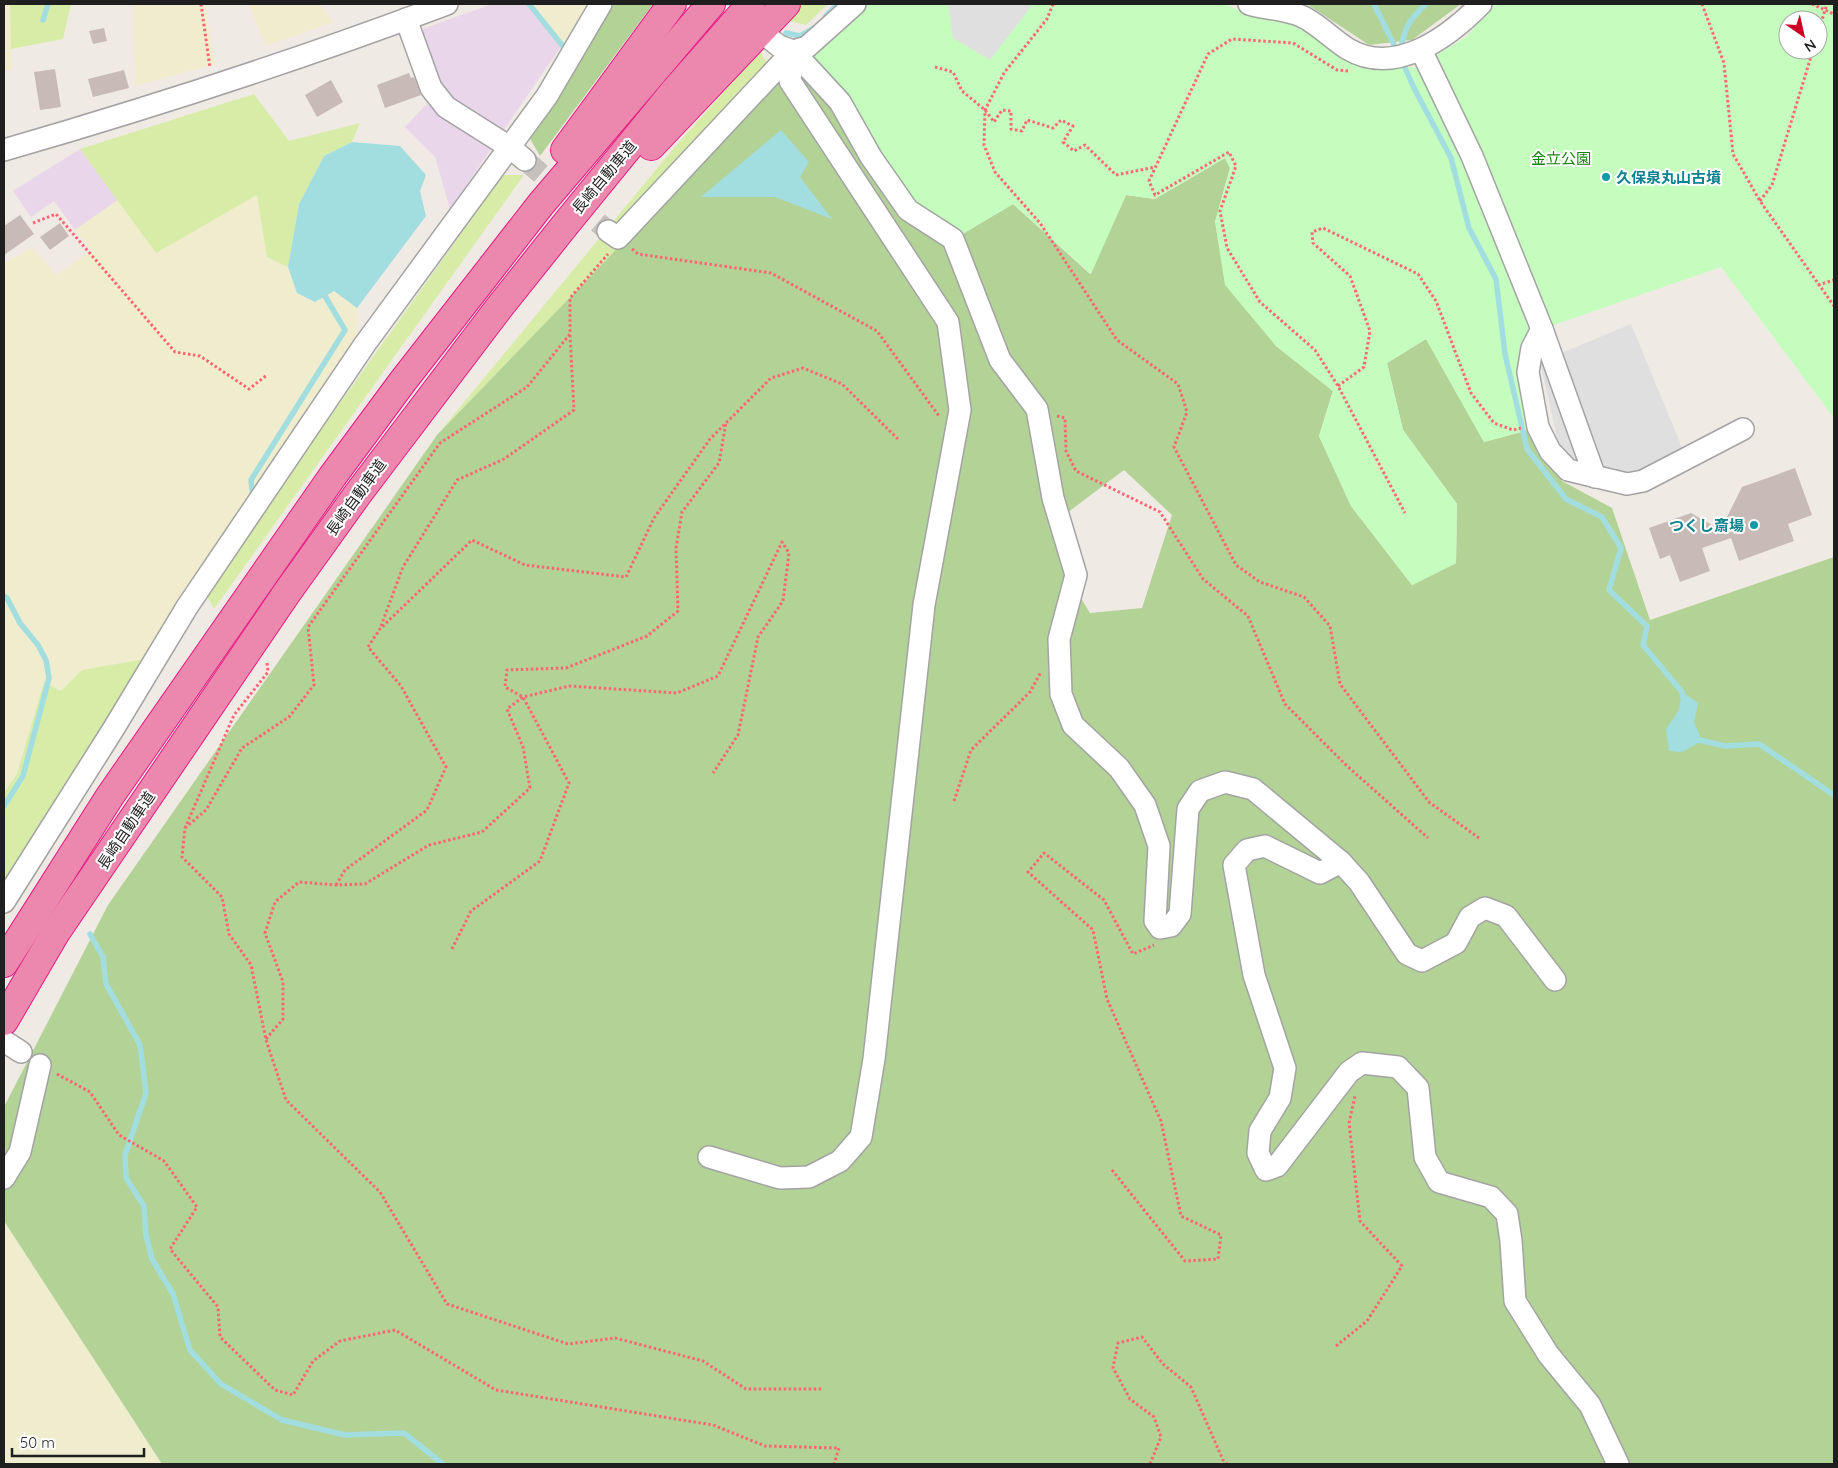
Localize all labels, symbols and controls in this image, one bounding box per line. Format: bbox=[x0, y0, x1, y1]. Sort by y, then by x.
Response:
north arrow bbox=[1778, 10, 1828, 60]
text: N bbox=[1801, 35, 1820, 56]
street label: 長崎自動車道 bbox=[568, 136, 640, 218]
park label: 金立公園 bbox=[1531, 149, 1591, 168]
place label: 久保泉丸山古墳 bbox=[1616, 168, 1721, 187]
marker: 久保泉丸山古墳 bbox=[1600, 171, 1612, 183]
street label: 長崎自動車道 bbox=[322, 455, 390, 539]
place label: つくし斎場 bbox=[1669, 516, 1744, 535]
marker: つくし斎場 bbox=[1748, 519, 1760, 531]
street label: 長崎自動車道 bbox=[93, 787, 159, 873]
scale bar bbox=[12, 1426, 145, 1458]
text: 50 m bbox=[20, 1433, 55, 1452]

